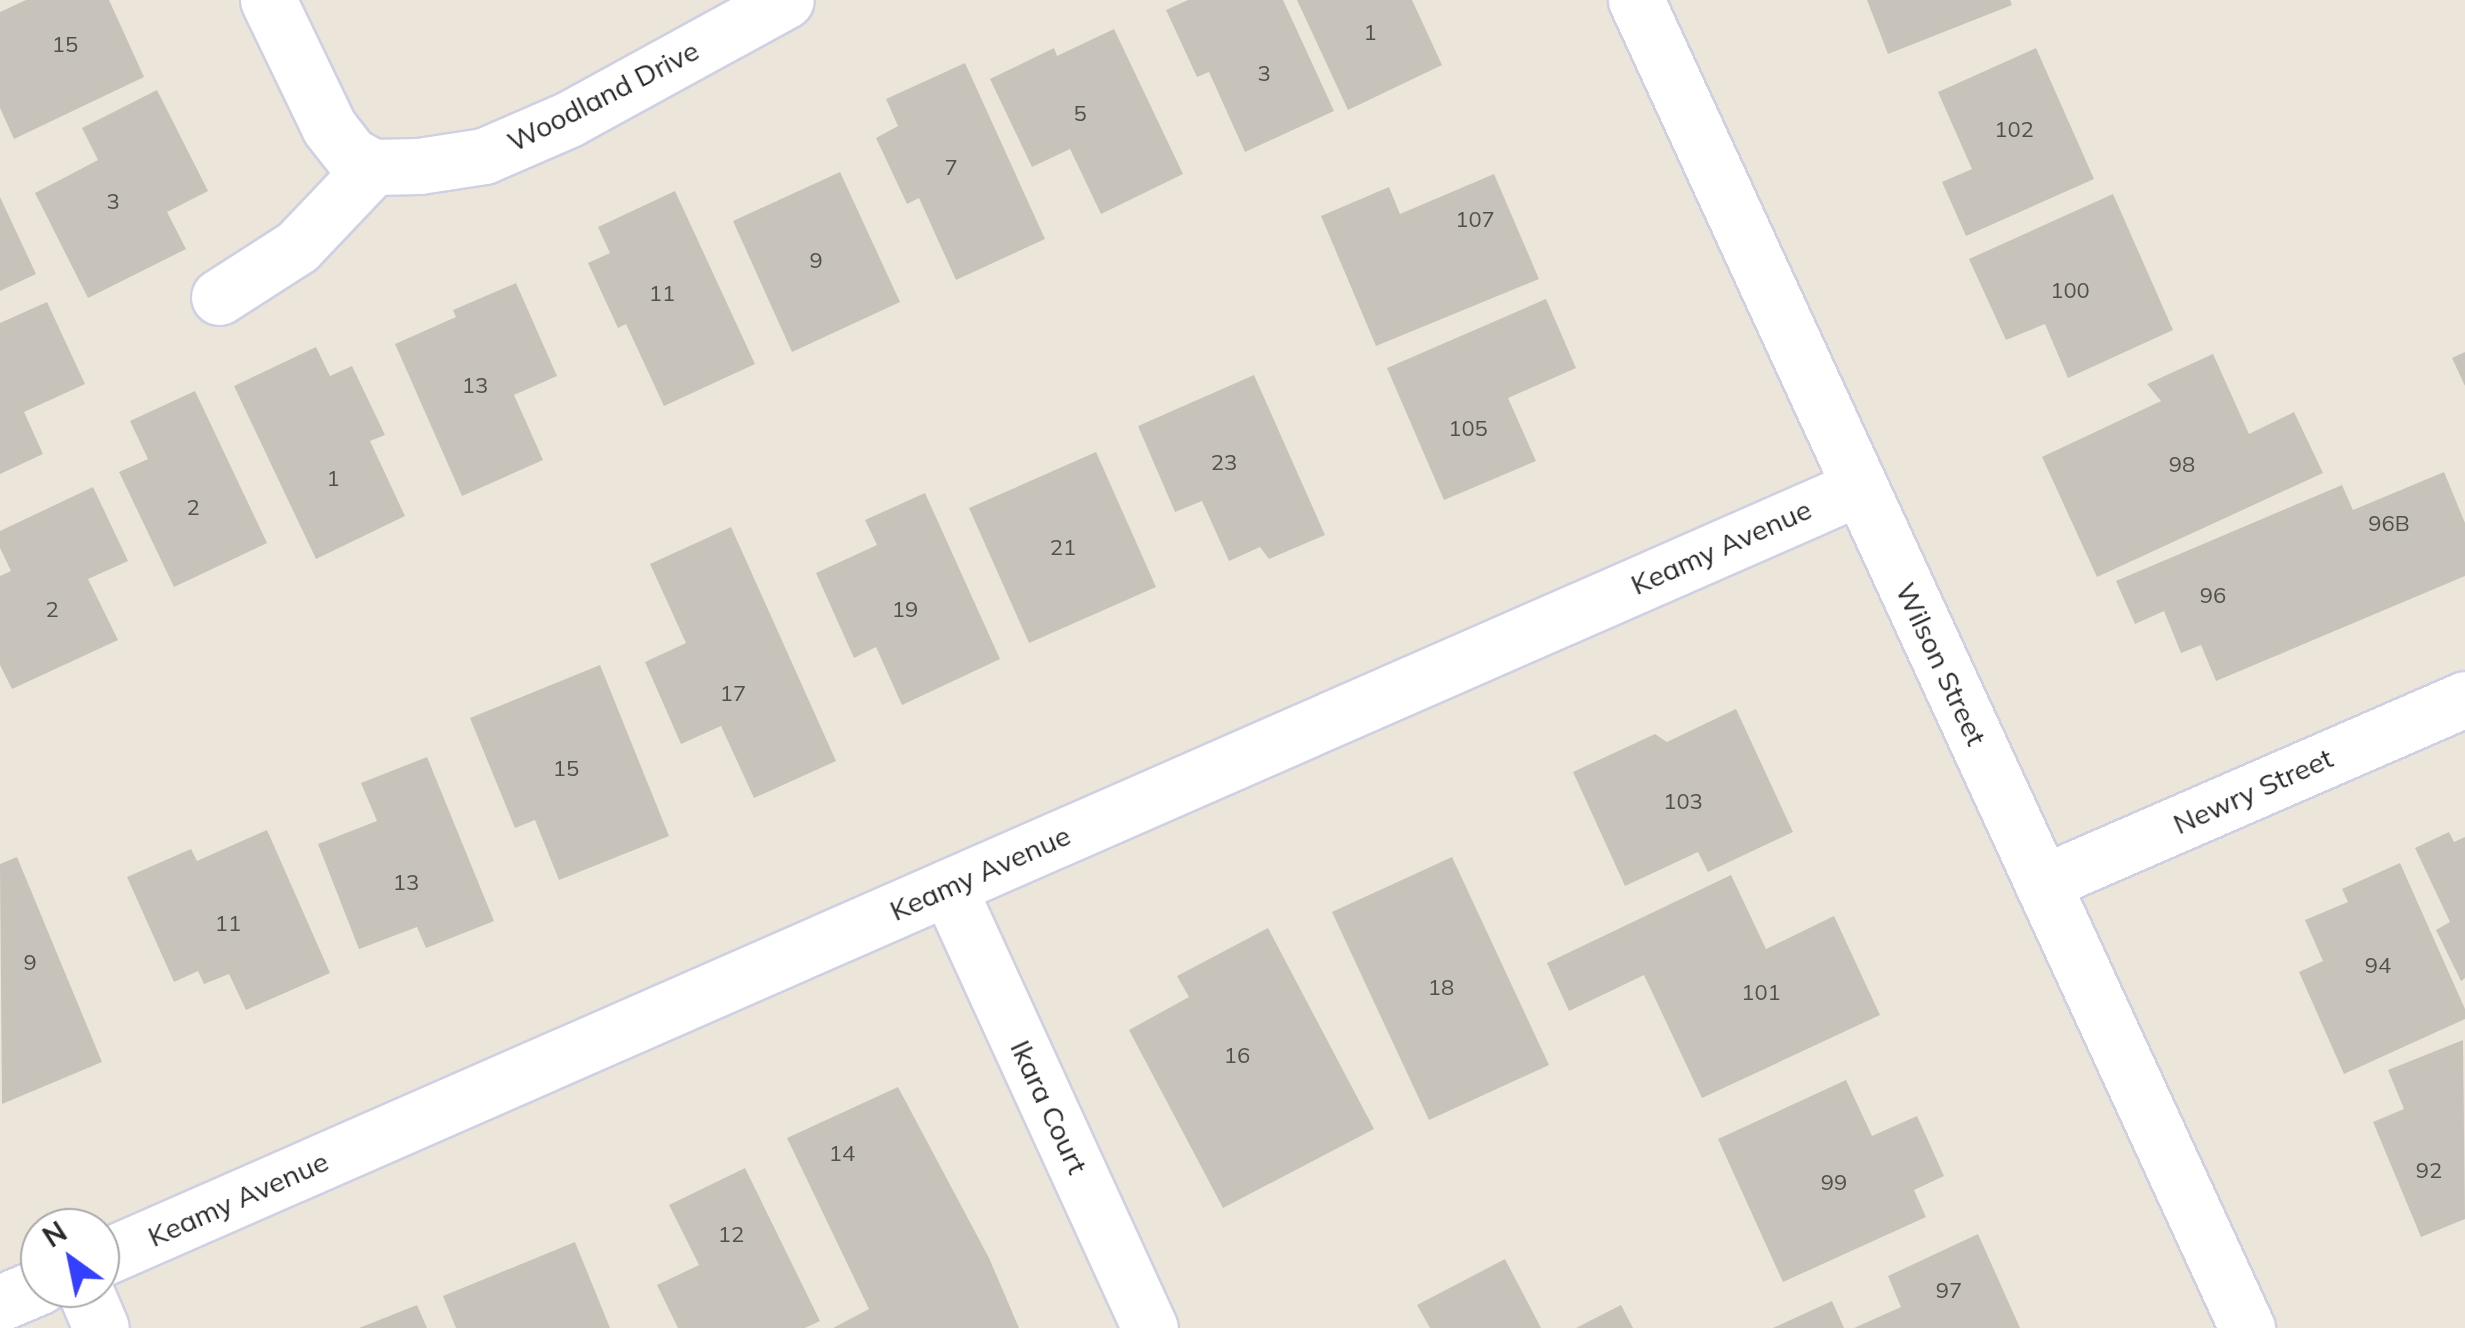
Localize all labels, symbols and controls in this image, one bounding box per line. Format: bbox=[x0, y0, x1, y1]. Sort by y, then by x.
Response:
house number: 1 bbox=[1363, 20, 1377, 46]
house number: 15 bbox=[52, 32, 78, 58]
street label: Woodland Drive bbox=[502, 33, 704, 159]
house number: 3 bbox=[1257, 61, 1271, 87]
house number: 5 bbox=[1073, 101, 1087, 127]
house number: 102 bbox=[1994, 117, 2034, 143]
house number: 7 bbox=[944, 155, 958, 181]
house number: 3 bbox=[106, 189, 120, 215]
house number: 107 bbox=[1455, 207, 1495, 233]
house number: 9 bbox=[809, 248, 823, 274]
house number: 100 bbox=[2050, 278, 2090, 304]
house number: 11 bbox=[649, 281, 675, 307]
house number: 13 bbox=[462, 373, 488, 399]
house number: 105 bbox=[1448, 416, 1488, 442]
house number: 23 bbox=[1211, 450, 1237, 476]
house number: 98 bbox=[2169, 452, 2195, 478]
house number: 1 bbox=[326, 466, 340, 492]
street label: Keamy Avenue bbox=[1626, 492, 1816, 602]
house number: 2 bbox=[186, 495, 200, 521]
house number: 96B bbox=[2368, 511, 2410, 537]
house number: 21 bbox=[1050, 535, 1076, 561]
street label: Wilson Street bbox=[1889, 577, 1993, 751]
house number: 96 bbox=[2200, 583, 2226, 609]
house number: 2 bbox=[45, 597, 59, 623]
house number: 19 bbox=[892, 597, 918, 623]
house number: 17 bbox=[720, 681, 746, 707]
street label: Newry Street bbox=[2168, 741, 2338, 841]
house number: 15 bbox=[553, 756, 579, 782]
house number: 103 bbox=[1663, 789, 1703, 815]
street label: Keamy Avenue bbox=[885, 818, 1075, 928]
house number: 13 bbox=[393, 870, 419, 896]
house number: 11 bbox=[215, 911, 241, 937]
house number: 9 bbox=[23, 950, 37, 976]
house number: 94 bbox=[2365, 953, 2391, 979]
house number: 18 bbox=[1428, 975, 1454, 1001]
house number: 101 bbox=[1741, 980, 1781, 1006]
street label: Ikara Court bbox=[1003, 1035, 1095, 1179]
house number: 16 bbox=[1224, 1043, 1250, 1069]
house number: 14 bbox=[829, 1141, 855, 1167]
street label: Keamy Avenue bbox=[143, 1144, 333, 1254]
house number: 92 bbox=[2416, 1158, 2442, 1184]
house number: 99 bbox=[1821, 1170, 1847, 1196]
north arrow bbox=[20, 1208, 120, 1308]
text: N bbox=[36, 1214, 73, 1255]
house number: 12 bbox=[718, 1222, 744, 1248]
house number: 97 bbox=[1936, 1278, 1962, 1304]

